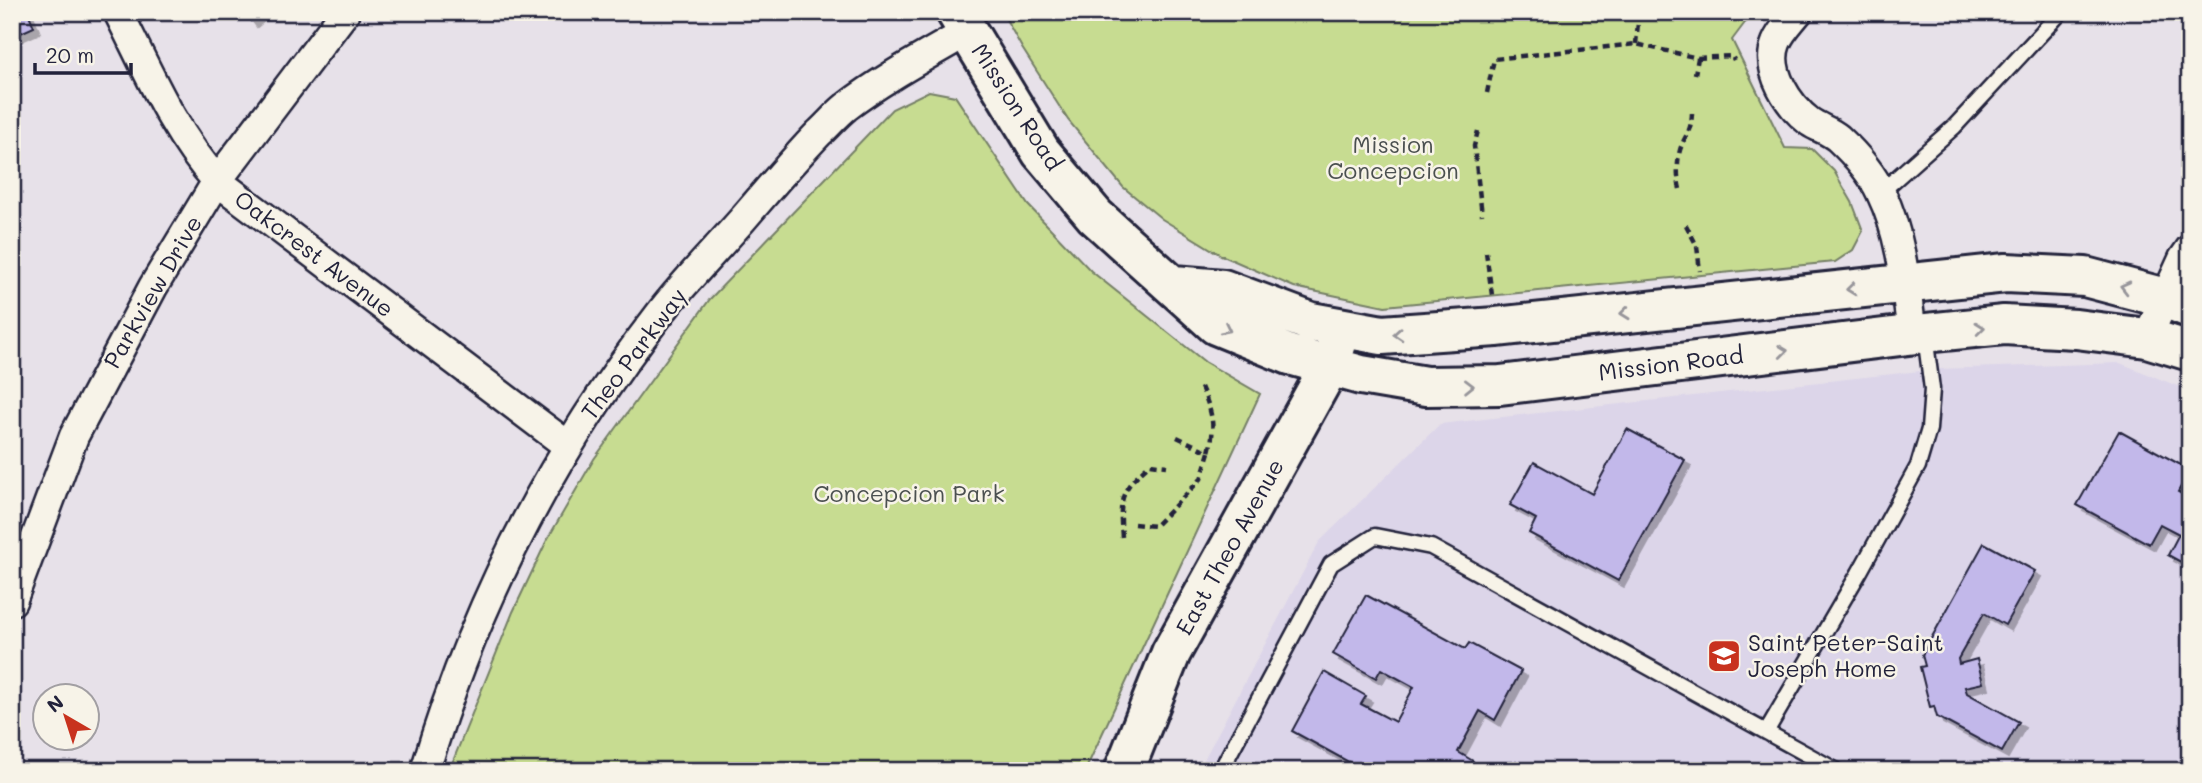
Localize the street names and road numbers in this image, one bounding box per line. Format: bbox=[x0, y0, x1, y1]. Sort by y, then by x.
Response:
street label: Mission Road bbox=[966, 37, 1070, 176]
street label: Oakcrest Avenue bbox=[229, 183, 400, 323]
street label: Parkview Drive bbox=[96, 210, 208, 373]
street label: Theo Parkway bbox=[574, 282, 693, 425]
street label: Mission Road bbox=[1597, 339, 1745, 387]
street label: East Theo Avenue bbox=[1168, 453, 1290, 640]

